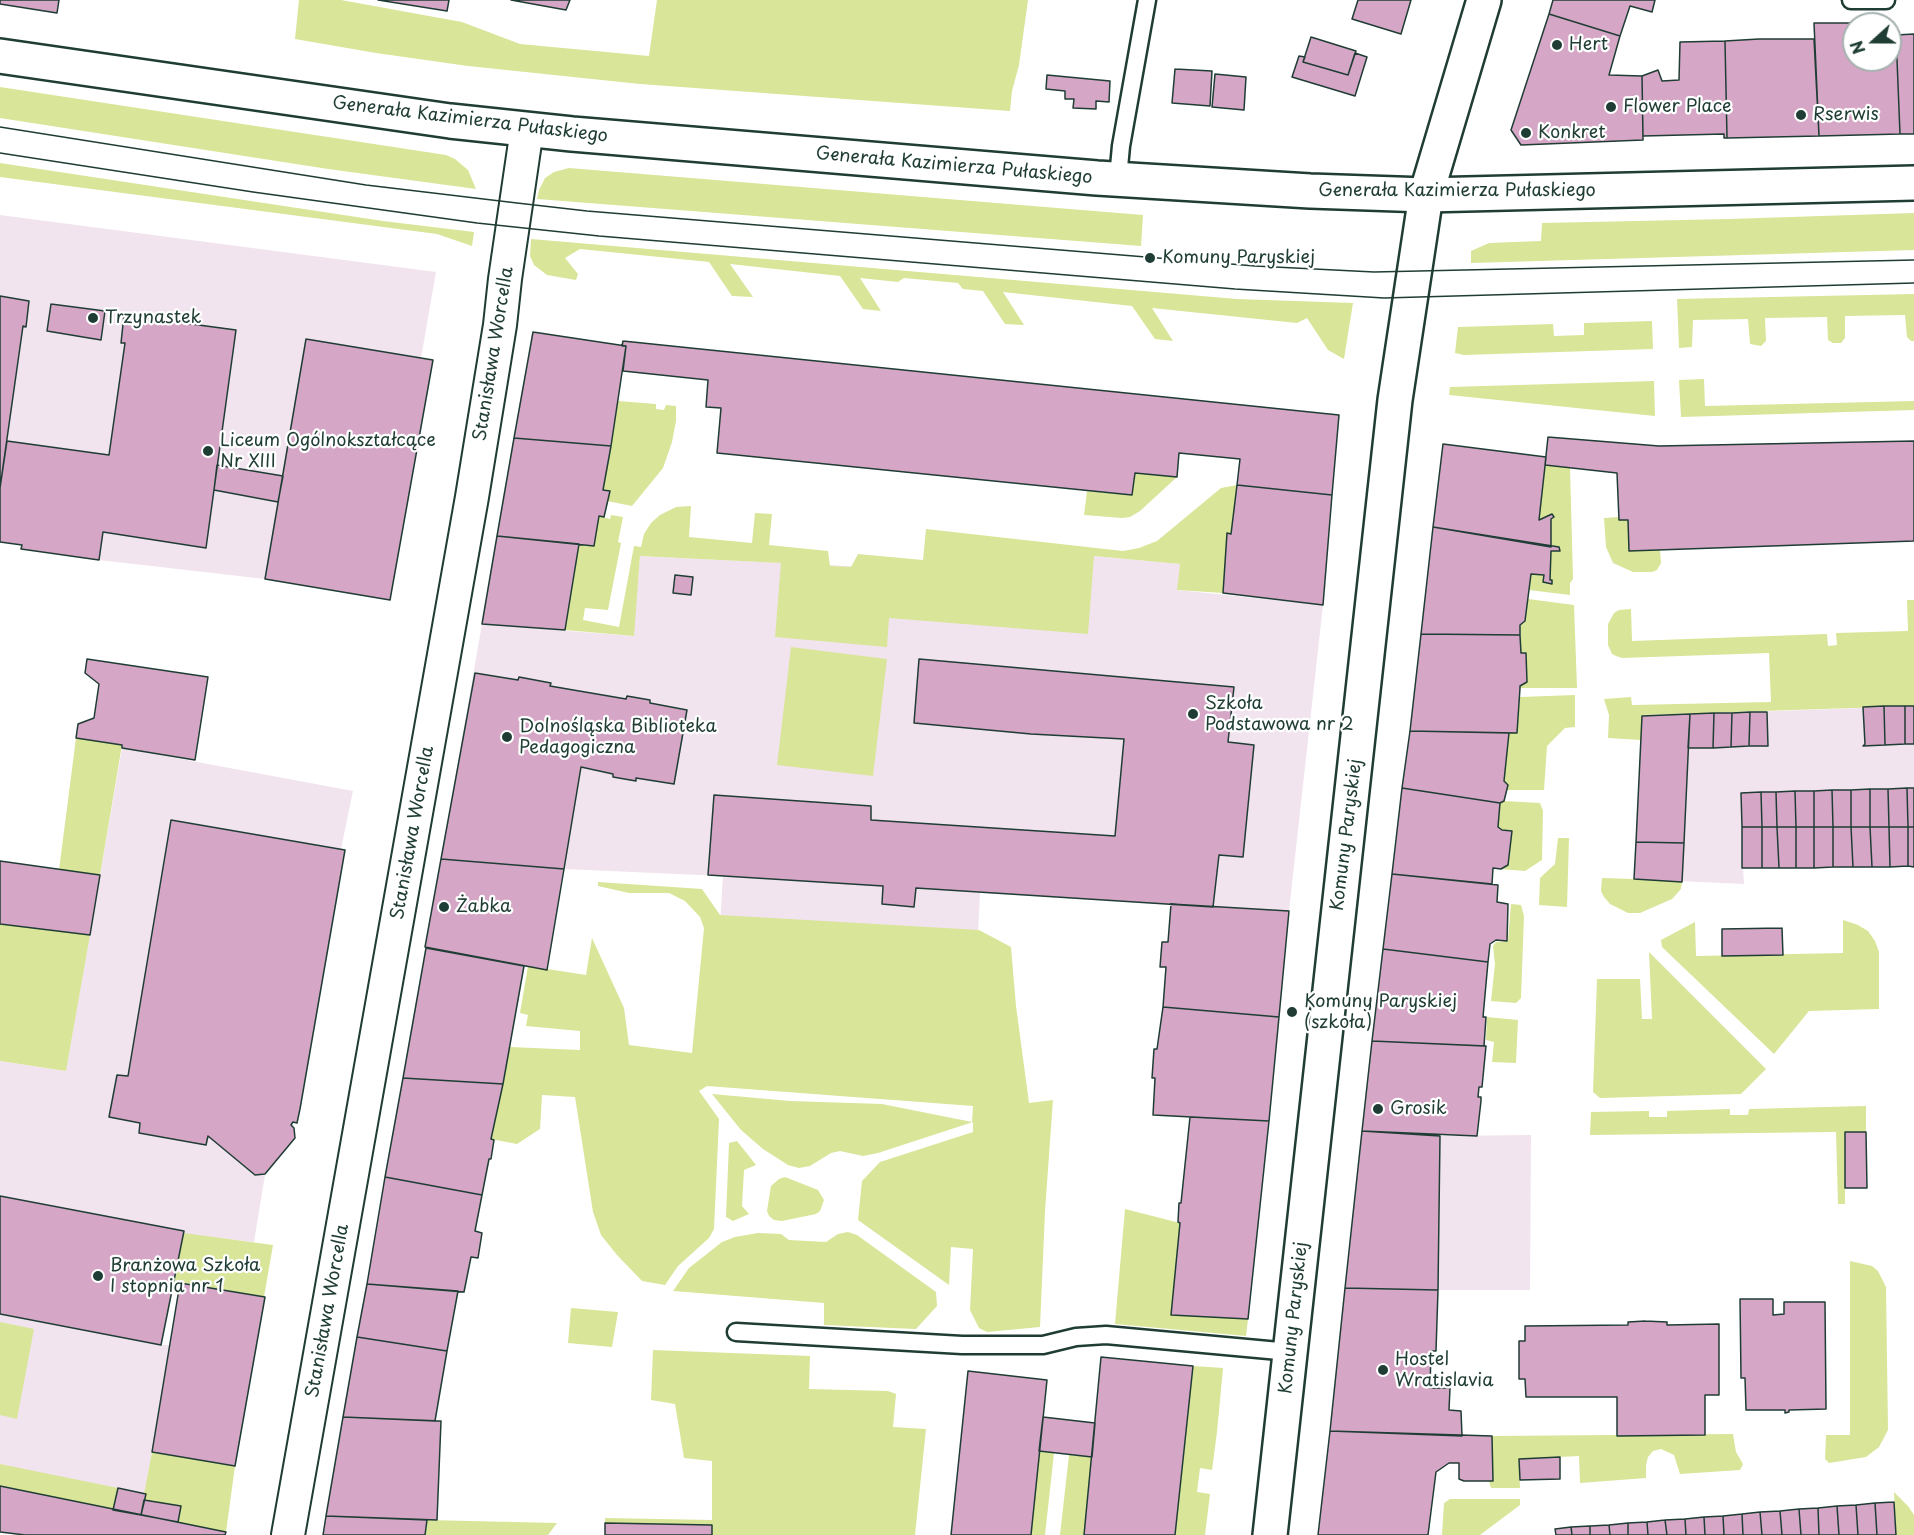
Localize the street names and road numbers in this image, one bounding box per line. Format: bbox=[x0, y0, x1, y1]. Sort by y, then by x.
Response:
street label: Generała Kazimierza Pułaskiego bbox=[331, 92, 609, 148]
street label: Generała Kazimierza Pułaskiego bbox=[815, 143, 1093, 189]
street label: Generała Kazimierza Pułaskiego bbox=[1318, 180, 1596, 202]
street label: Stanisława Worcella bbox=[470, 265, 518, 443]
street label: Stanisława Worcella bbox=[387, 744, 439, 922]
street label: Komuny Paryskiej bbox=[1327, 758, 1367, 912]
street label: Stanisława Worcella bbox=[302, 1222, 354, 1400]
street label: Komuny Paryskiej bbox=[1275, 1241, 1313, 1395]

